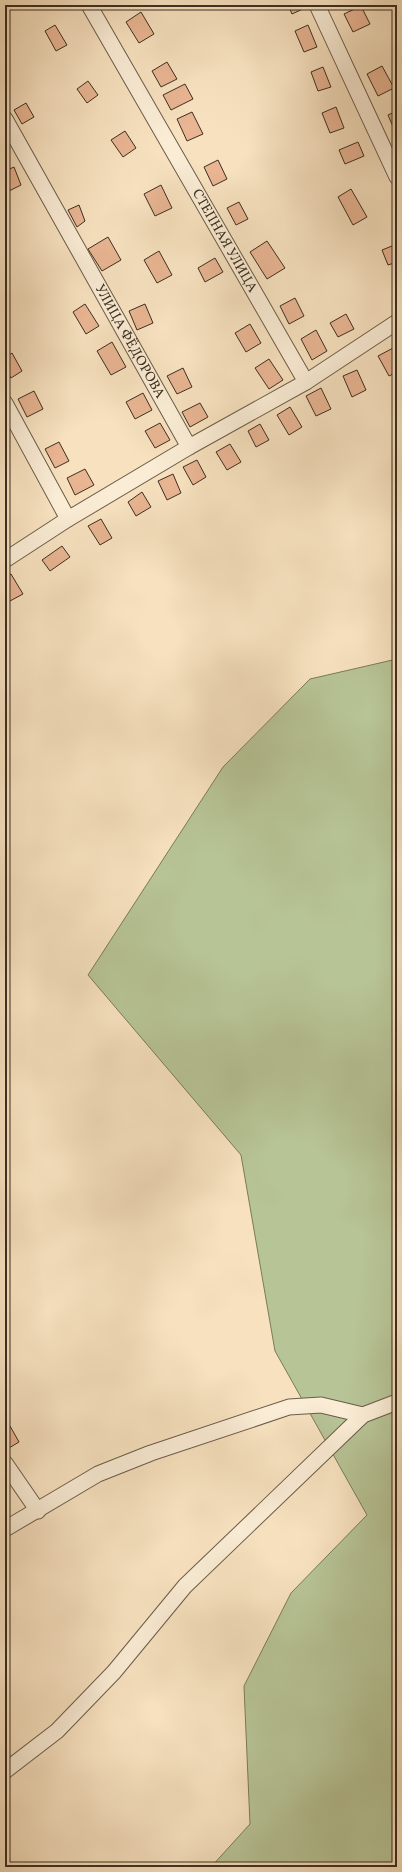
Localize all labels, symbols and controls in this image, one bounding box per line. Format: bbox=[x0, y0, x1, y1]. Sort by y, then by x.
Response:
street label: СТЕПНАЯ УЛИЦА bbox=[187, 186, 262, 296]
street label: УЛИЦА ФЁДОРОВА bbox=[90, 281, 169, 402]

